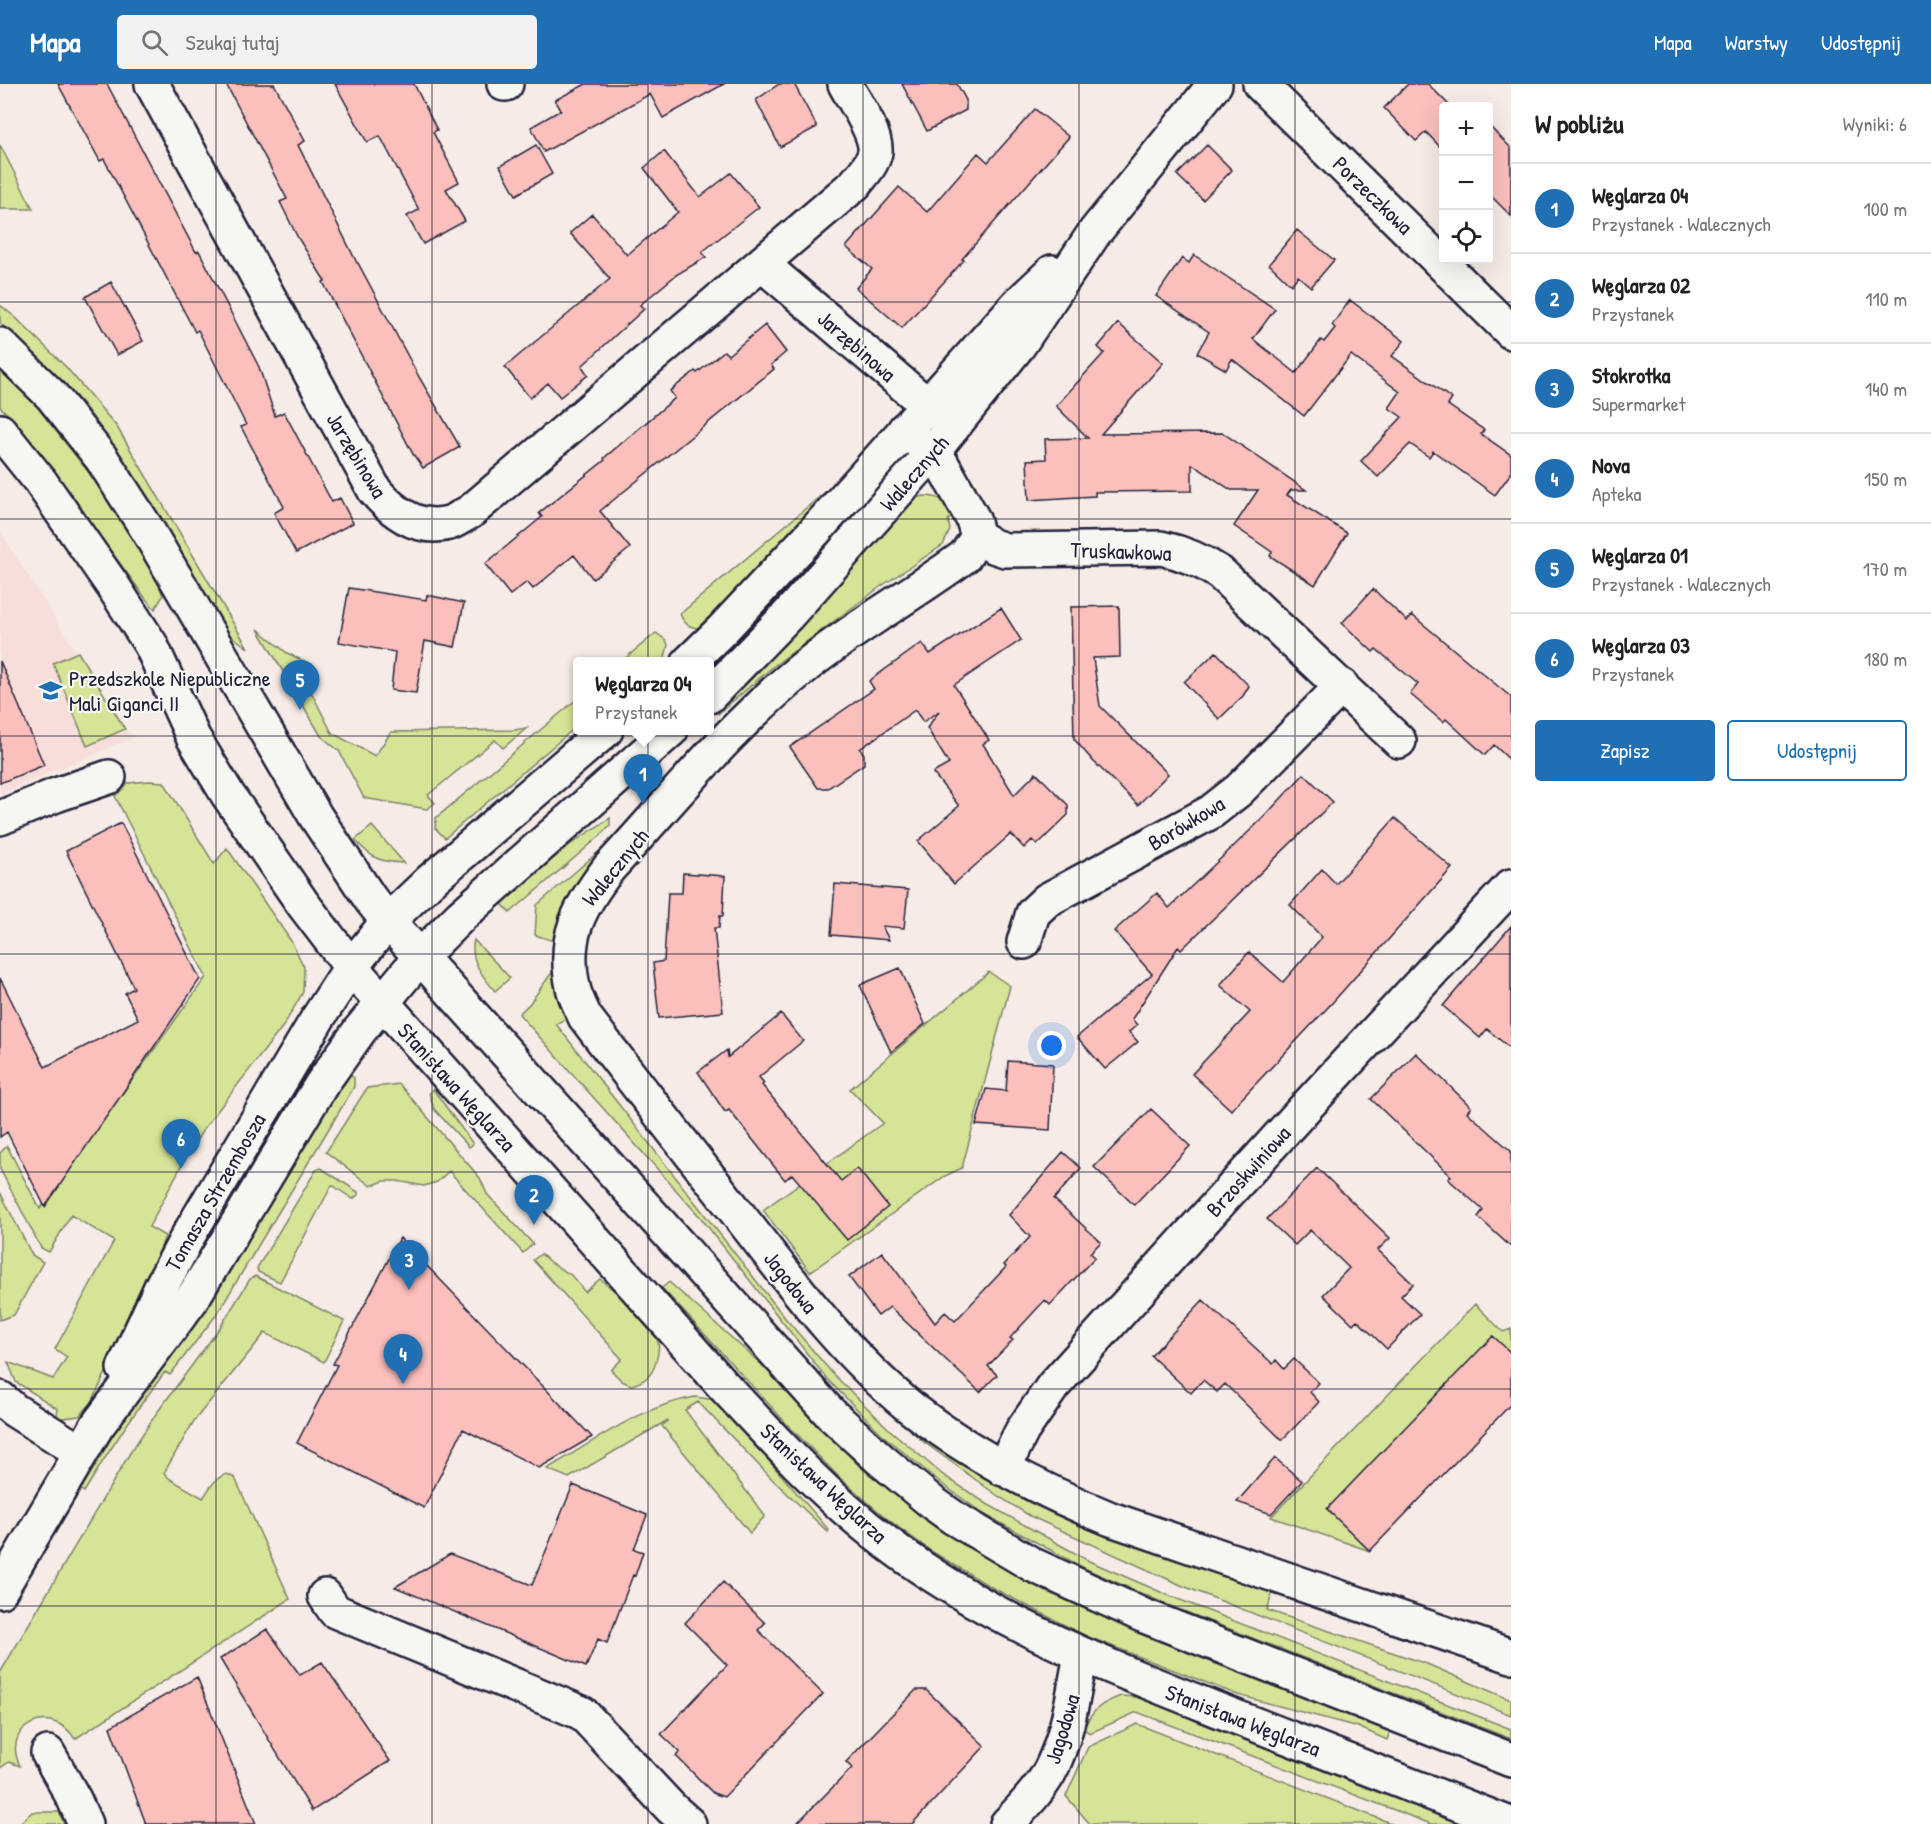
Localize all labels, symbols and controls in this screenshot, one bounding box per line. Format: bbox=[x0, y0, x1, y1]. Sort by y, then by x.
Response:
search box bbox=[117, 15, 537, 69]
text: Mapa bbox=[30, 23, 81, 61]
icon: search bbox=[138, 26, 171, 59]
text: Szukaj tutaj bbox=[186, 27, 280, 57]
text: Mapa bbox=[1654, 28, 1692, 57]
text: Warstwy bbox=[1725, 28, 1788, 57]
text: Udostępnij bbox=[1821, 28, 1901, 57]
map controls bbox=[1439, 102, 1493, 264]
button: + bbox=[1439, 102, 1493, 156]
text: W pobliżu bbox=[1535, 106, 1624, 141]
text: Wyniki: 6 bbox=[1843, 110, 1907, 137]
street label: Porzeczkowa bbox=[1326, 149, 1420, 241]
button: − bbox=[1439, 156, 1493, 210]
text: Węglarza 04 bbox=[1592, 180, 1688, 210]
text: 1 bbox=[1551, 195, 1558, 222]
text: 100 m bbox=[1864, 195, 1907, 222]
button: locate bbox=[1439, 210, 1493, 264]
text: Przystanek · Walecznych bbox=[1592, 210, 1771, 237]
text: Węglarza 02 bbox=[1592, 270, 1690, 300]
text: 2 bbox=[1550, 285, 1559, 312]
text: 110 m bbox=[1865, 285, 1907, 312]
text: Przystanek bbox=[1592, 300, 1674, 327]
street label: Jarzębinowa bbox=[811, 304, 903, 389]
text: Stokrotka bbox=[1592, 360, 1670, 390]
text: 3 bbox=[1550, 375, 1559, 402]
text: 140 m bbox=[1865, 375, 1907, 402]
text: Supermarket bbox=[1592, 390, 1686, 417]
street label: Jarzębinowa bbox=[320, 407, 395, 504]
street label: Walecznych bbox=[873, 429, 955, 517]
text: Nova bbox=[1592, 450, 1630, 480]
text: 4 bbox=[1551, 465, 1558, 492]
text: 150 m bbox=[1864, 465, 1907, 492]
text: Apteka bbox=[1592, 480, 1641, 507]
street label: Truskawkowa bbox=[1070, 534, 1172, 568]
text: Węglarza 01 bbox=[1592, 540, 1688, 570]
text: 5 bbox=[1550, 555, 1559, 582]
text: 170 m bbox=[1863, 555, 1907, 582]
text: Przystanek · Walecznych bbox=[1592, 570, 1771, 597]
text: Węglarza 03 bbox=[1592, 630, 1690, 660]
text: 6 bbox=[1551, 645, 1558, 672]
text: 180 m bbox=[1864, 645, 1907, 672]
popup bbox=[573, 657, 714, 735]
pin: 5 bbox=[280, 660, 320, 710]
text: Przystanek bbox=[1592, 660, 1674, 687]
place label: Przedszkole Niepubliczne Mali Giganci II bbox=[69, 663, 271, 718]
text: Węglarza 04 bbox=[595, 668, 692, 698]
school or university icon: Przedszkole Niepubliczne Mali Giganci II bbox=[38, 678, 64, 704]
text: Przystanek bbox=[595, 698, 677, 725]
button: Zapisz bbox=[1535, 720, 1715, 781]
button: Udostępnij bbox=[1727, 720, 1907, 781]
pin: 1 bbox=[624, 754, 662, 804]
street label: Borówkowa bbox=[1142, 788, 1230, 858]
street label: Walecznych bbox=[574, 822, 656, 912]
street label: Stanisława Węglarza bbox=[391, 1016, 523, 1158]
your location bbox=[1037, 1031, 1066, 1060]
street label: Tomasza Strzembosza bbox=[158, 1107, 273, 1277]
street label: Brzoskwiniowa bbox=[1199, 1119, 1297, 1223]
pin: 6 bbox=[162, 1120, 201, 1169]
pin: 2 bbox=[514, 1176, 554, 1225]
pin: 3 bbox=[390, 1240, 428, 1290]
street label: Jagodowa bbox=[757, 1245, 825, 1320]
pin: 4 bbox=[384, 1334, 422, 1384]
street label: Stanisława Węglarza bbox=[754, 1416, 894, 1550]
street label: Stanisława Węglarza bbox=[1161, 1677, 1325, 1763]
street label: Jagodowa bbox=[1037, 1690, 1087, 1768]

